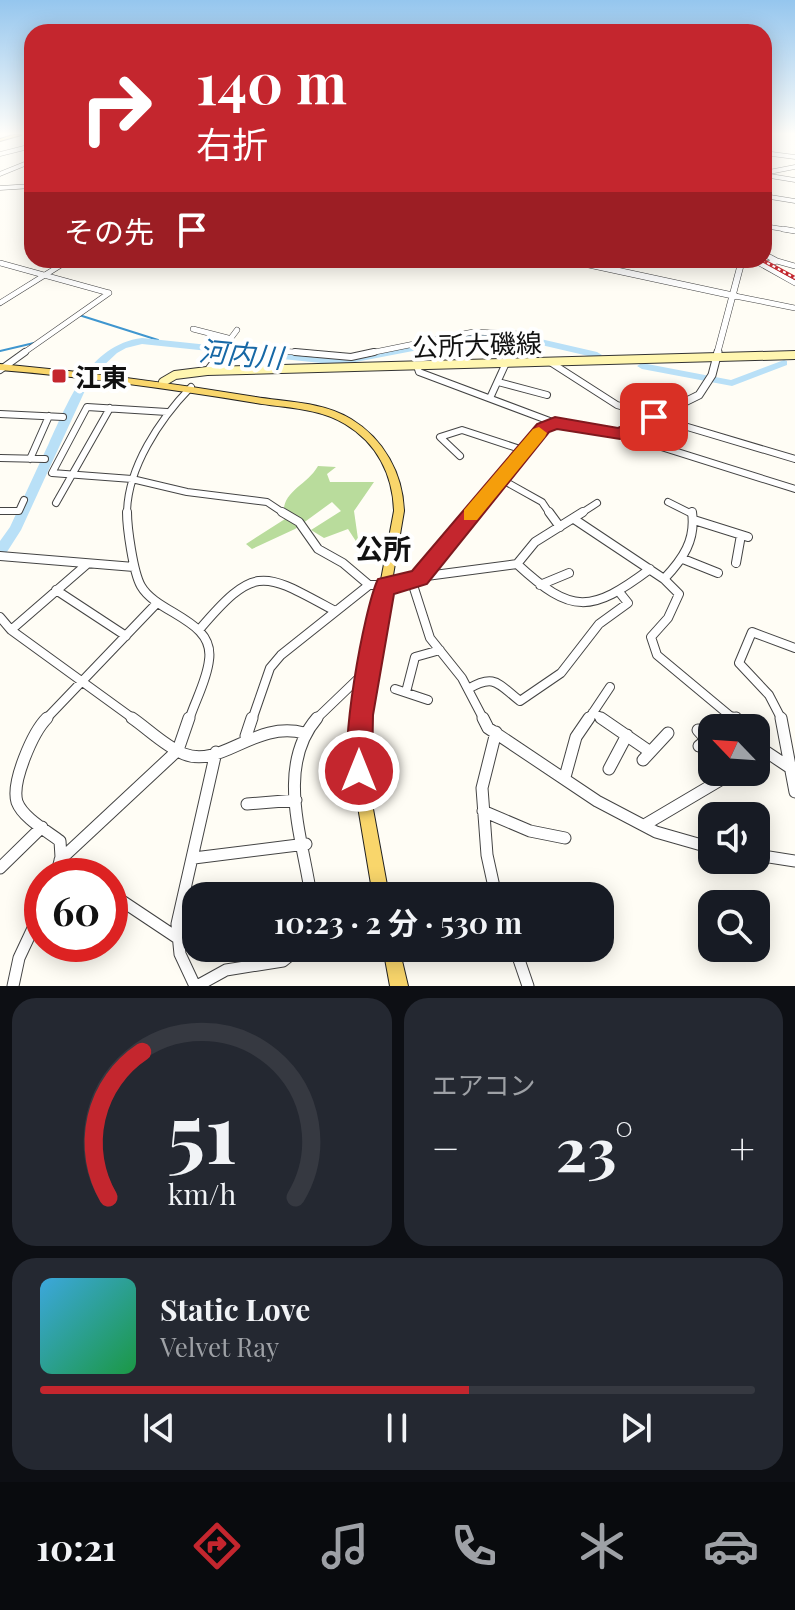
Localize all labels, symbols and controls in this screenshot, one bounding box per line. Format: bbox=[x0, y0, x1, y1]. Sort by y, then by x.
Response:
text: 140 m bbox=[196, 44, 347, 119]
icon: right bbox=[64, 56, 168, 160]
text: 右折 bbox=[196, 119, 268, 167]
icon: arrive bbox=[170, 208, 214, 252]
text: その先 bbox=[64, 211, 154, 251]
street label: 公所大磯線 bbox=[411, 324, 543, 364]
water label: 河内川 bbox=[198, 331, 287, 375]
place label: 江東 bbox=[75, 359, 127, 394]
marker: 江東 bbox=[50, 367, 68, 385]
pin bbox=[620, 383, 688, 451]
icon: arrive bbox=[632, 395, 676, 439]
district label: 公所 bbox=[355, 529, 411, 566]
north arrow bbox=[698, 714, 770, 786]
map controls bbox=[698, 714, 770, 962]
position arrow bbox=[317, 729, 401, 813]
button: sound bbox=[698, 802, 770, 874]
speed limit sign: 60 bbox=[24, 858, 128, 962]
button: search bbox=[698, 890, 770, 962]
text: 10:23 · 2 分 · 530 m bbox=[274, 902, 522, 942]
text: エアコン bbox=[432, 1067, 536, 1102]
text: 51 bbox=[167, 1074, 237, 1185]
text: 23° bbox=[556, 1107, 633, 1187]
text: − bbox=[432, 1117, 460, 1176]
text: + bbox=[729, 1117, 755, 1176]
text: km/h bbox=[167, 1174, 236, 1212]
text: Static Love bbox=[160, 1289, 310, 1329]
text: Velvet Ray bbox=[160, 1329, 279, 1364]
icon: previous bbox=[137, 1406, 181, 1450]
icon: pause bbox=[375, 1406, 419, 1450]
icon: next bbox=[614, 1406, 658, 1450]
icon: directions bbox=[189, 1518, 245, 1574]
icon: music bbox=[317, 1518, 373, 1574]
icon: phone bbox=[446, 1518, 502, 1574]
icon: climate bbox=[574, 1518, 630, 1574]
icon: car bbox=[703, 1518, 759, 1574]
text: 10:21 bbox=[36, 1522, 116, 1570]

